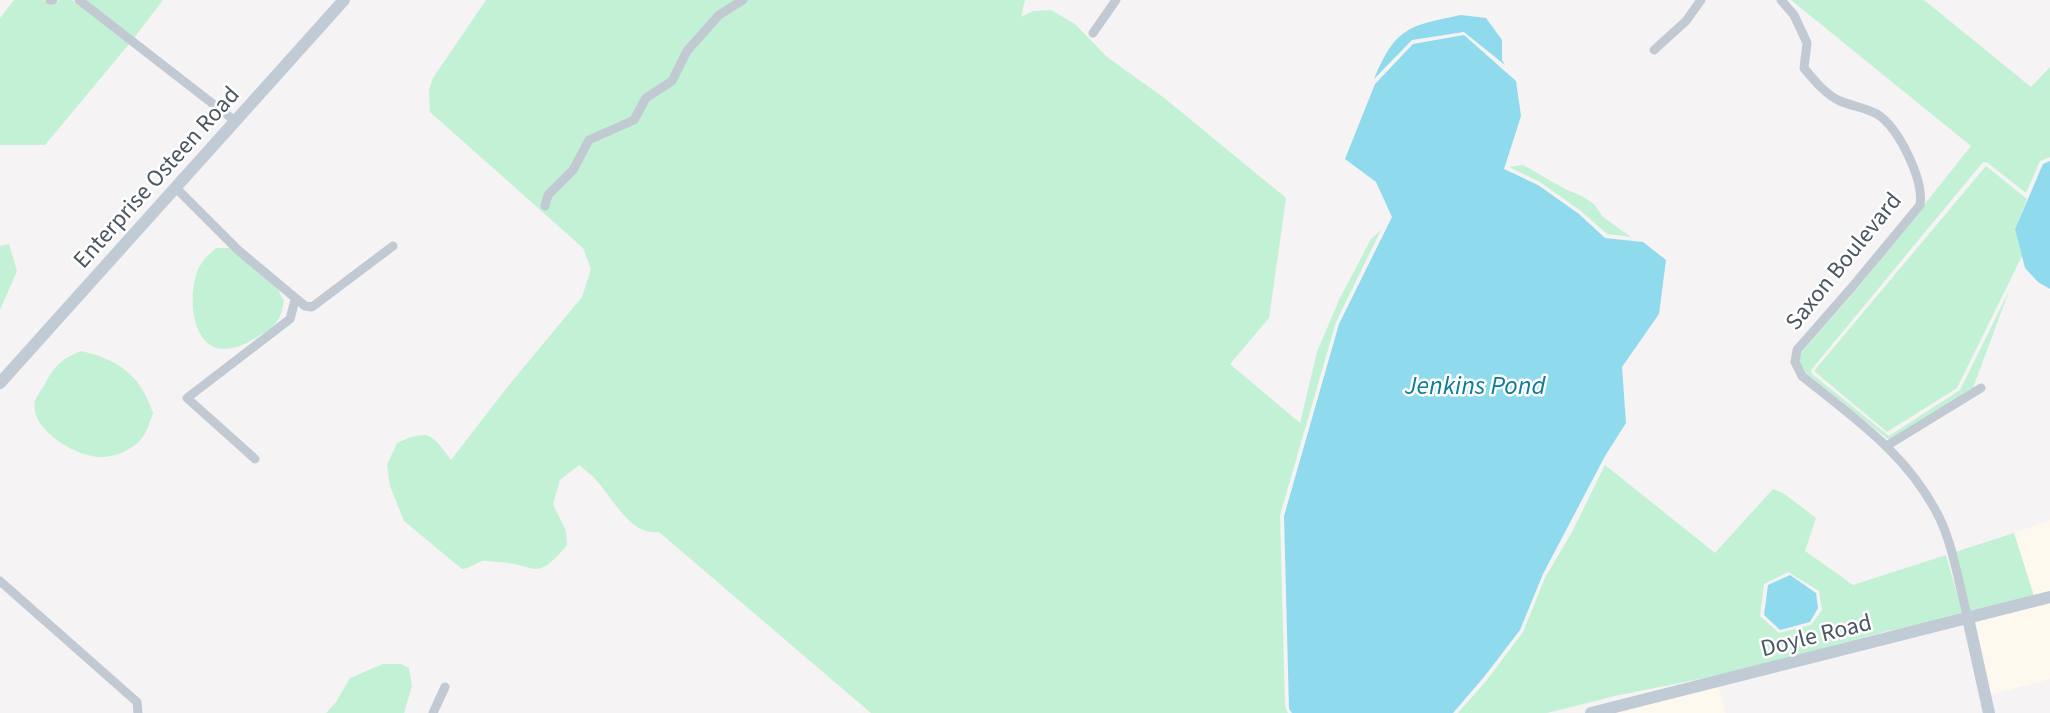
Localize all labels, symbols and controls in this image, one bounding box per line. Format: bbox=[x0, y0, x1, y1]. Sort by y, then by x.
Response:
street label: Enterprise Osteen Road bbox=[65, 78, 248, 276]
street label: Saxon Boulevard bbox=[1777, 185, 1910, 338]
water label: Jenkins Pond bbox=[1404, 367, 1546, 404]
street label: Doyle Road bbox=[1757, 605, 1875, 666]

